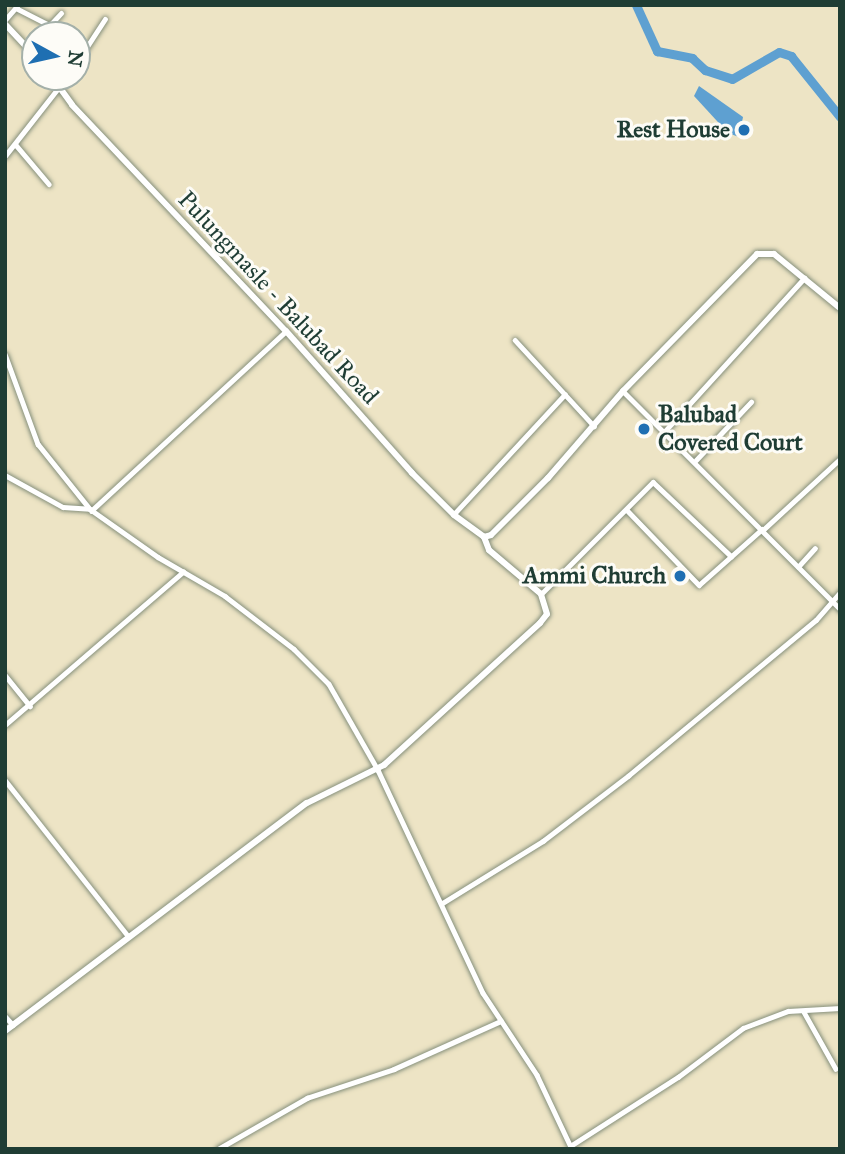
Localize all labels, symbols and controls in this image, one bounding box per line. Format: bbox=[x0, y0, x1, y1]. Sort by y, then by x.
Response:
north arrow bbox=[21, 21, 91, 91]
text: N bbox=[63, 49, 88, 68]
place label: Rest House bbox=[617, 116, 730, 144]
marker: Rest House bbox=[736, 122, 752, 138]
street label: Pulungmasle - Balubad Road bbox=[172, 185, 384, 411]
place label: Balubad Covered Court bbox=[658, 401, 803, 457]
marker: Balubad Covered Court bbox=[636, 421, 652, 437]
place label: Ammi Church bbox=[523, 562, 666, 590]
marker: Ammi Church bbox=[672, 568, 688, 584]

